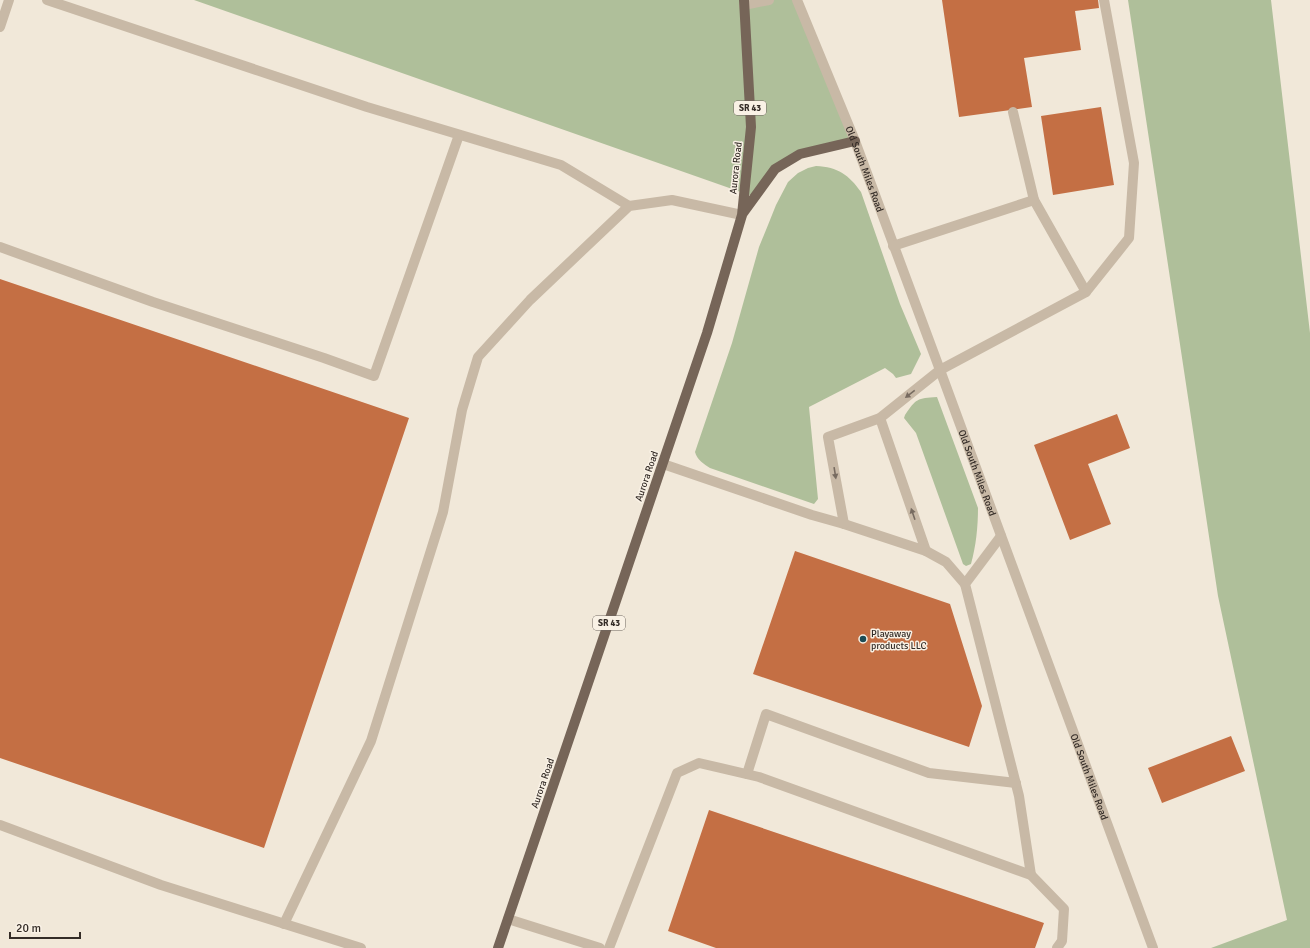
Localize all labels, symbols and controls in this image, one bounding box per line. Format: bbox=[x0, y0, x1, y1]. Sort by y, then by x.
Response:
road number: SR 43 bbox=[734, 101, 766, 115]
street label: Old South Miles Road bbox=[842, 124, 886, 214]
street label: Aurora Road bbox=[727, 141, 745, 195]
one-way arrow bbox=[904, 390, 915, 398]
street label: Old South Miles Road bbox=[955, 428, 998, 518]
street label: Aurora Road bbox=[633, 450, 661, 503]
one-way arrow bbox=[832, 467, 838, 479]
one-way arrow bbox=[910, 507, 916, 519]
road number: SR 43 bbox=[593, 616, 625, 630]
place label: Playaway products LLC bbox=[871, 628, 927, 652]
marker: Playaway products LLC bbox=[858, 634, 868, 644]
street label: Old South Miles Road bbox=[1067, 732, 1110, 822]
street label: Aurora Road bbox=[529, 757, 557, 810]
scale bar bbox=[10, 914, 80, 940]
text: 20 m bbox=[16, 921, 41, 936]

